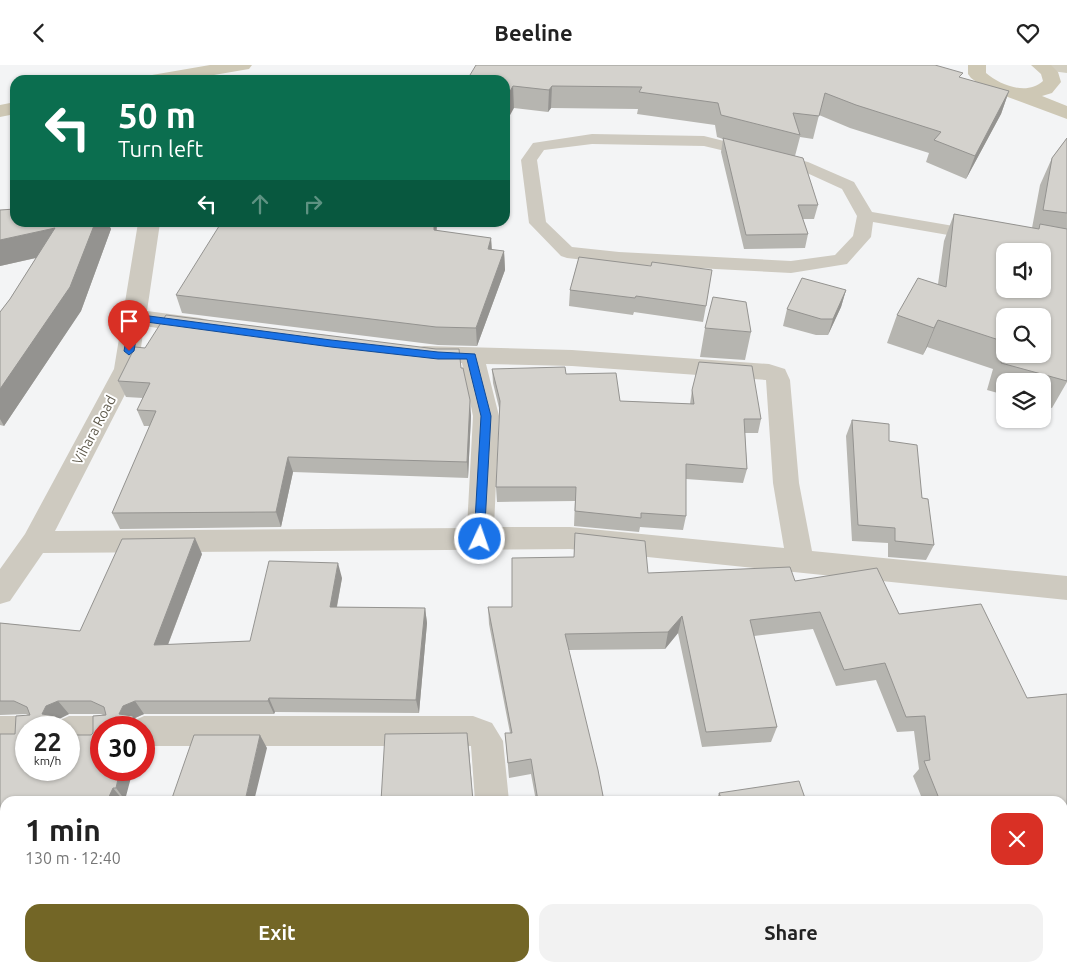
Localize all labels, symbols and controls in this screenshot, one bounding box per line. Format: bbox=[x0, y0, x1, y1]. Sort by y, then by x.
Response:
icon: back bbox=[25, 19, 53, 47]
icon: heart bbox=[1014, 19, 1042, 47]
text: Beeline bbox=[494, 20, 573, 45]
icon: left bbox=[35, 95, 100, 160]
text: 50 m bbox=[118, 95, 196, 135]
text: Turn left bbox=[118, 136, 203, 161]
icon: left bbox=[193, 190, 221, 218]
icon: ahead bbox=[246, 190, 274, 218]
icon: right bbox=[299, 190, 327, 218]
map controls bbox=[996, 243, 1051, 428]
button: sound bbox=[996, 243, 1051, 298]
pin bbox=[108, 300, 150, 351]
icon: arrive bbox=[115, 307, 143, 335]
button: search bbox=[996, 308, 1051, 363]
button: layers bbox=[996, 373, 1051, 428]
street label: Vihara Road bbox=[69, 393, 119, 467]
position arrow bbox=[453, 512, 505, 564]
speed limit sign: 30 bbox=[90, 716, 155, 781]
text: 22 bbox=[33, 728, 62, 756]
text: km/h bbox=[34, 754, 61, 767]
text: 1 min bbox=[25, 813, 101, 847]
button: close bbox=[991, 813, 1043, 865]
text: 130 m · 12:40 bbox=[25, 849, 121, 867]
button: Exit bbox=[25, 904, 529, 962]
button: Share bbox=[539, 904, 1043, 962]

